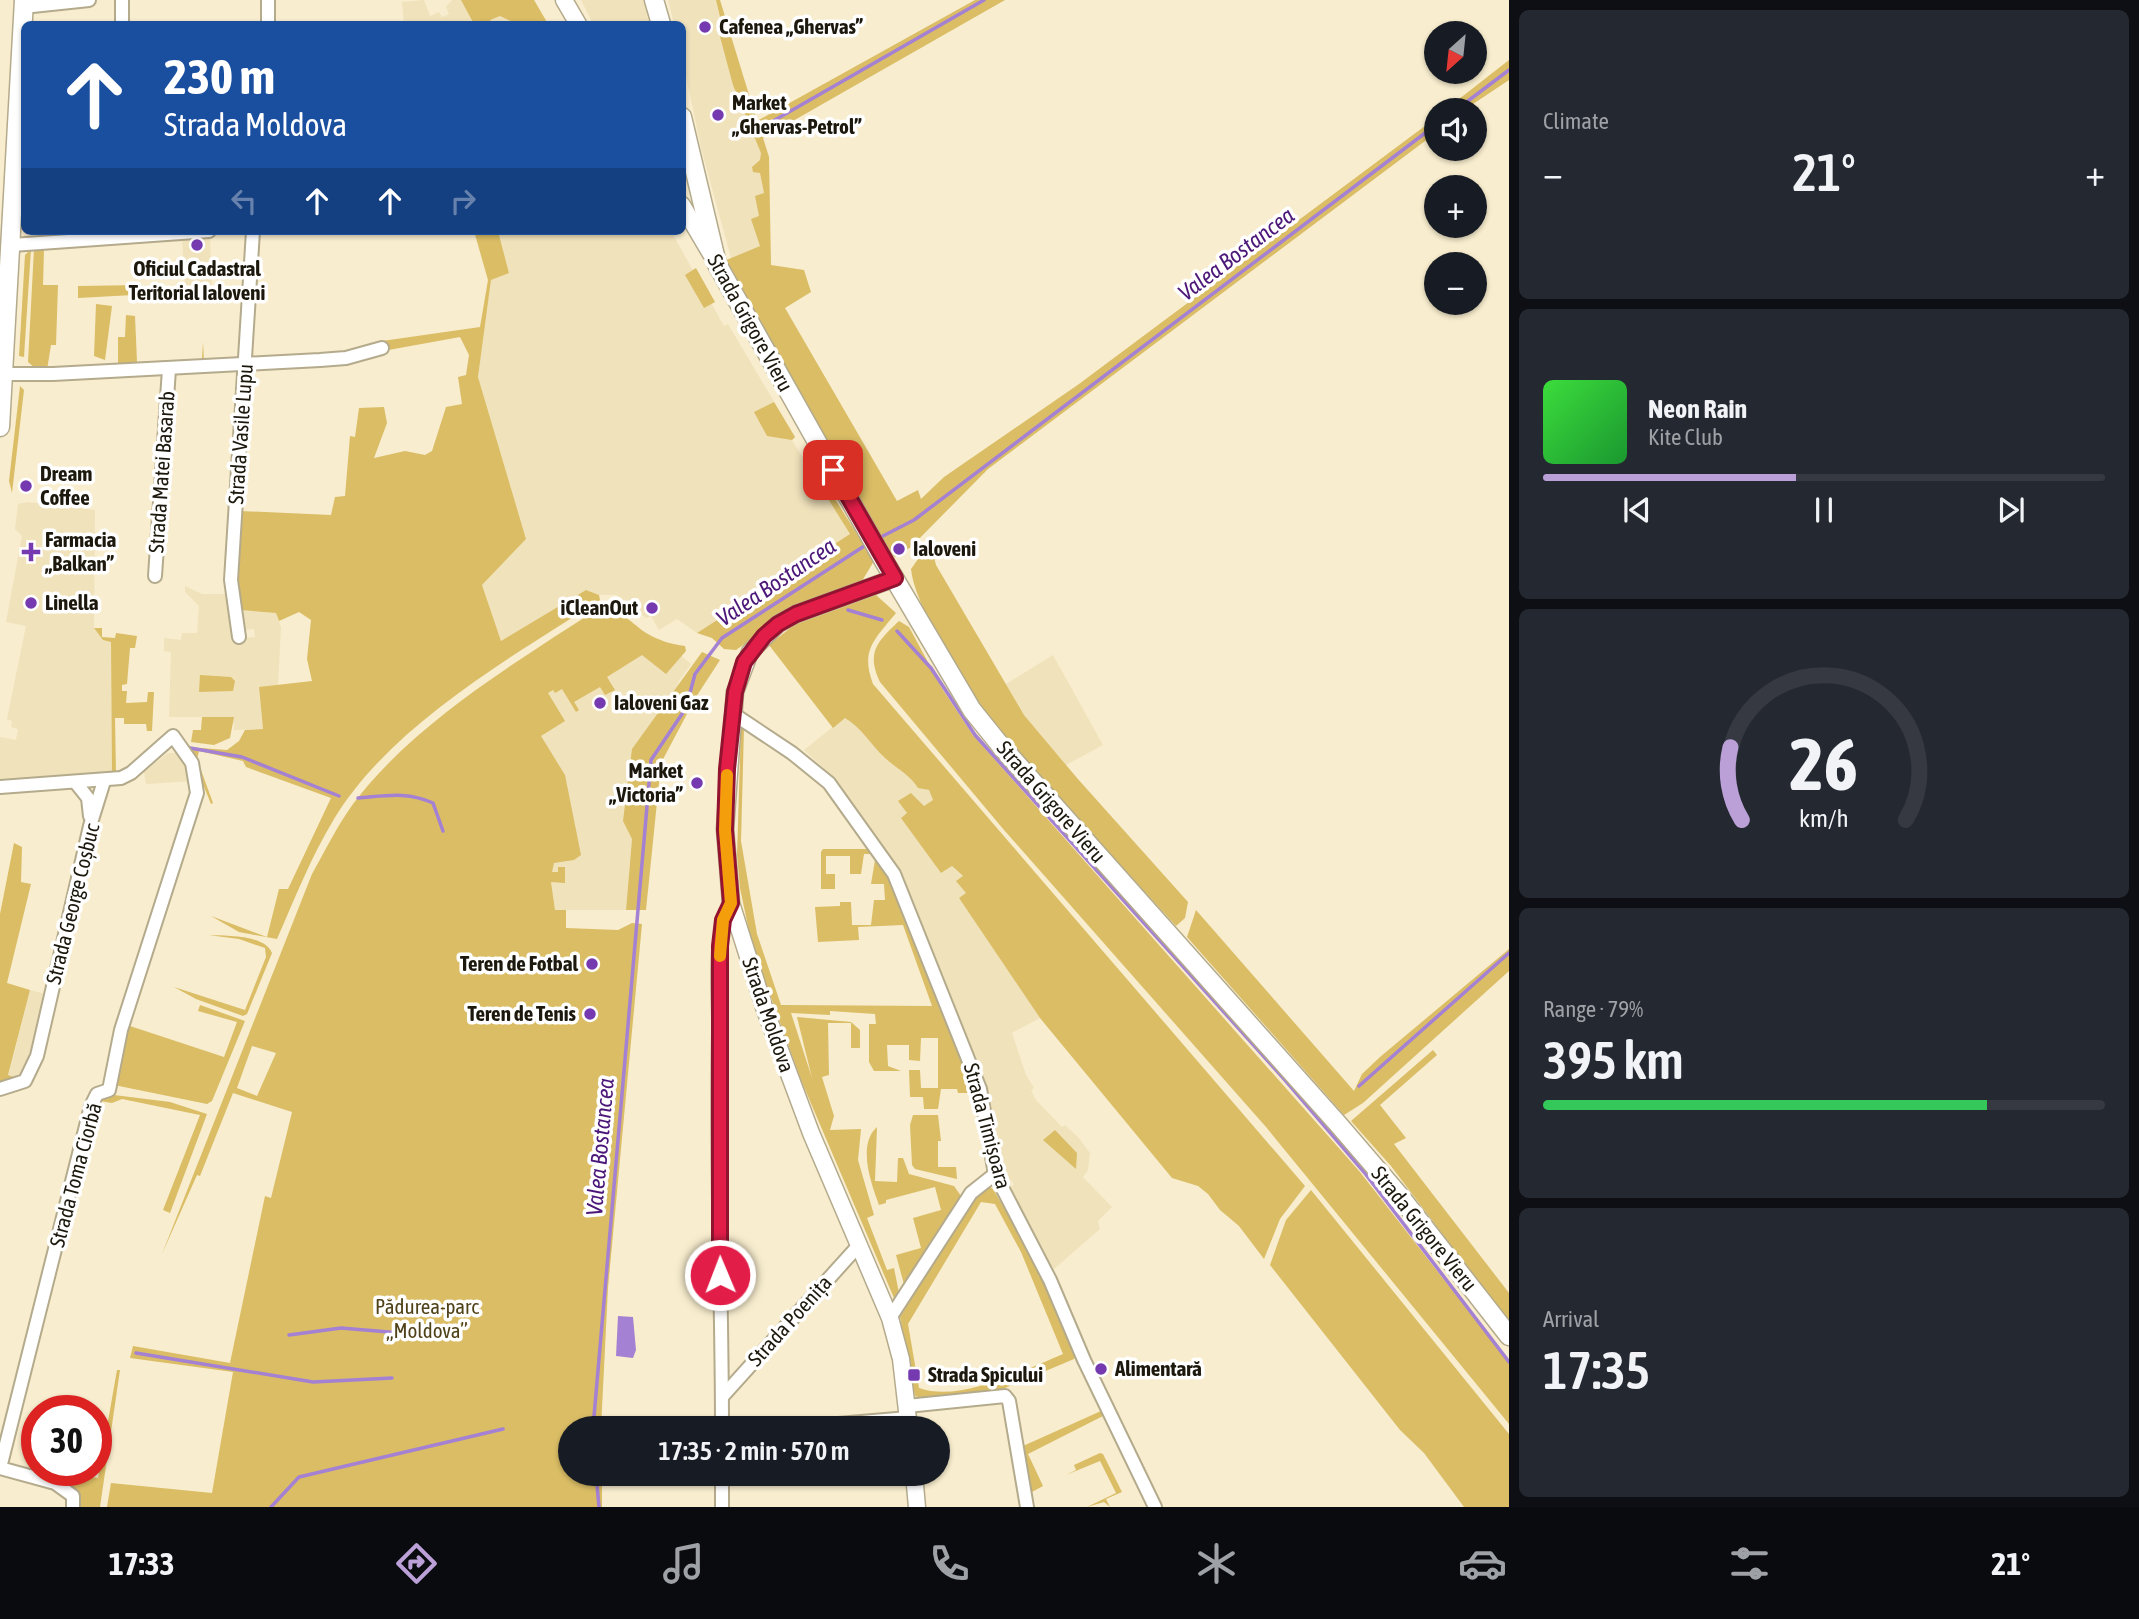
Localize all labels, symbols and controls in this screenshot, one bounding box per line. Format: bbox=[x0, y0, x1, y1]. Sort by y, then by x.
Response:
place label: Cafenea „Ghervas” bbox=[719, 14, 864, 38]
marker: Cafenea „Ghervas” bbox=[697, 19, 713, 35]
north arrow bbox=[1424, 21, 1488, 84]
map controls bbox=[1424, 21, 1487, 315]
text: 230 m bbox=[164, 48, 275, 104]
icon: ahead bbox=[49, 49, 140, 140]
place label: Market „Ghervas-Petrol” bbox=[731, 90, 862, 138]
button: sound bbox=[1424, 98, 1487, 161]
text: Strada Moldova bbox=[164, 106, 347, 143]
marker: Market „Ghervas-Petrol” bbox=[710, 107, 726, 123]
text: Climate bbox=[1543, 108, 1609, 134]
text: 21° bbox=[1792, 142, 1856, 202]
text: − bbox=[1543, 151, 1563, 194]
text: + bbox=[2085, 151, 2105, 194]
button: + bbox=[1424, 175, 1487, 238]
icon: left bbox=[225, 182, 263, 220]
icon: ahead bbox=[298, 182, 336, 220]
icon: ahead bbox=[371, 182, 409, 220]
icon: right bbox=[444, 182, 482, 220]
water label: Valea Bostancea bbox=[1173, 202, 1299, 306]
marker: Oficiul Cadastral Teritorial Ialoveni bbox=[189, 237, 205, 253]
street label: Strada Grigore Vieru bbox=[703, 250, 799, 395]
button: − bbox=[1424, 252, 1487, 315]
place label: Oficiul Cadastral Teritorial Ialoveni bbox=[129, 256, 265, 304]
street label: Strada Vasile Lupu bbox=[223, 363, 257, 505]
street label: Strada Matei Basarab bbox=[143, 390, 179, 554]
text: Neon Rain bbox=[1648, 394, 1747, 424]
text: Kite Club bbox=[1648, 424, 1723, 450]
pin bbox=[803, 440, 863, 500]
icon: arrive bbox=[814, 451, 852, 489]
place label: Dream Coffee bbox=[40, 461, 92, 509]
marker: Dream Coffee bbox=[18, 478, 34, 494]
icon: previous bbox=[1618, 491, 1656, 529]
icon: pause bbox=[1805, 491, 1843, 529]
icon: next bbox=[1992, 491, 2030, 529]
place label: Farmacia „Balkan” bbox=[44, 527, 116, 575]
water label: Valea Bostancea bbox=[711, 532, 841, 631]
place label: Ialoveni bbox=[913, 536, 976, 560]
marker: Ialoveni bbox=[891, 541, 907, 557]
marker: Farmacia „Balkan” bbox=[23, 544, 39, 560]
place label: Linella bbox=[45, 590, 99, 614]
marker: Linella bbox=[23, 595, 39, 611]
place label: iCleanOut bbox=[560, 595, 638, 619]
marker: iCleanOut bbox=[644, 600, 660, 616]
place label: Ialoveni Gaz bbox=[614, 690, 709, 714]
marker: Ialoveni Gaz bbox=[592, 695, 608, 711]
text: 26 bbox=[1790, 722, 1858, 805]
street label: Strada Grigore Vieru bbox=[992, 736, 1111, 867]
place label: Market „Victoria” bbox=[608, 758, 684, 806]
marker: Market „Victoria” bbox=[689, 775, 705, 791]
text: km/h bbox=[1799, 803, 1849, 831]
street label: Strada George Coșbuc bbox=[40, 821, 104, 987]
place label: Teren de Fotbal bbox=[460, 951, 578, 975]
street label: Strada Moldova bbox=[738, 954, 800, 1075]
marker: Teren de Fotbal bbox=[584, 956, 600, 972]
text: Range · 79% bbox=[1543, 996, 1643, 1022]
place label: Teren de Tenis bbox=[467, 1001, 577, 1025]
marker: Teren de Tenis bbox=[582, 1006, 598, 1022]
text: 395 km bbox=[1543, 1030, 1684, 1090]
street label: Strada Timișoara bbox=[960, 1060, 1016, 1191]
water label: Valea Bostancea bbox=[581, 1077, 619, 1217]
street label: Strada Toma Ciorbă bbox=[44, 1100, 106, 1250]
street label: Strada Grigore Vieru bbox=[1367, 1161, 1482, 1295]
position arrow bbox=[683, 1238, 757, 1312]
street label: Strada Poenița bbox=[742, 1270, 836, 1370]
park label: Pădurea-parc „Moldova” bbox=[375, 1294, 479, 1342]
text: Arrival bbox=[1543, 1306, 1599, 1332]
text: 17:35 bbox=[1543, 1340, 1650, 1400]
place label: Alimentară bbox=[1114, 1356, 1202, 1380]
marker: Alimentară bbox=[1093, 1361, 1109, 1377]
place label: Strada Spicului bbox=[928, 1362, 1043, 1386]
marker: Strada Spicului bbox=[906, 1367, 922, 1383]
speed limit sign: 30 bbox=[21, 1395, 112, 1486]
text: 17:35 · 2 min · 570 m bbox=[659, 1436, 849, 1466]
icon: directions bbox=[392, 1539, 441, 1588]
icon: music bbox=[659, 1539, 708, 1588]
icon: phone bbox=[925, 1539, 974, 1588]
icon: climate bbox=[1192, 1539, 1241, 1588]
icon: car bbox=[1458, 1539, 1507, 1588]
icon: filters bbox=[1725, 1539, 1774, 1588]
text: 17:33 bbox=[109, 1545, 175, 1582]
text: 21° bbox=[1991, 1545, 2030, 1582]

